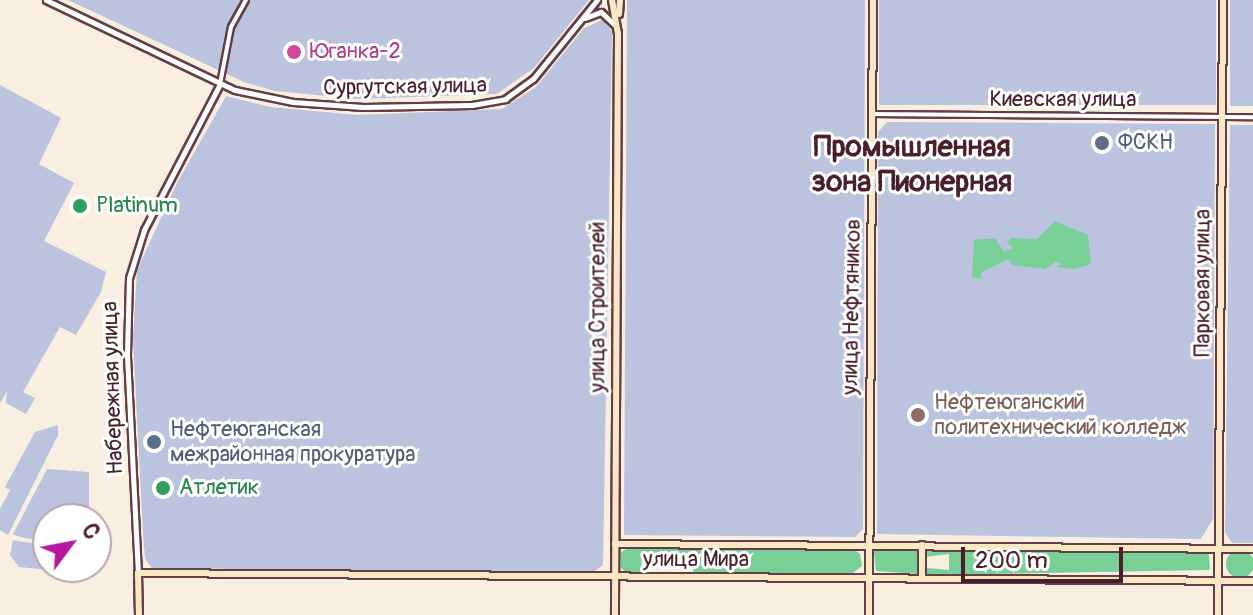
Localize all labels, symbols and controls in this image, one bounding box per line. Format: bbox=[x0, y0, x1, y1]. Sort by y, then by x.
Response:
place label: Юганка-2 bbox=[310, 39, 401, 65]
marker: Юганка-2 bbox=[285, 43, 303, 61]
street label: Сургутская улица bbox=[323, 72, 487, 102]
street label: Киевская улица bbox=[990, 87, 1136, 113]
district label: Промышленная зона Пионерная bbox=[812, 129, 1012, 200]
place label: ФСКН bbox=[1118, 130, 1173, 156]
marker: ФСКН bbox=[1093, 134, 1111, 152]
place label: Platinum bbox=[96, 193, 178, 219]
marker: Platinum bbox=[71, 197, 89, 215]
street label: Парковая улица bbox=[1190, 209, 1216, 357]
street label: улица Нефтяников bbox=[837, 219, 867, 395]
street label: улица Строителей bbox=[585, 222, 611, 392]
street label: Набережная улица bbox=[97, 301, 129, 475]
place label: Нефтеюганский политехнический колледж bbox=[934, 389, 1186, 440]
marker: Нефтеюганский политехнический колледж bbox=[909, 406, 927, 424]
place label: Нефтеюганская межрайонная прокуратура bbox=[170, 416, 415, 468]
marker: Нефтеюганская межрайонная прокуратура bbox=[145, 433, 163, 451]
place label: Атлетик bbox=[179, 475, 259, 501]
marker: Атлетик bbox=[154, 479, 172, 497]
north arrow bbox=[32, 503, 112, 583]
text: С bbox=[75, 518, 106, 545]
scale bar bbox=[965, 531, 1127, 581]
text: 200 m bbox=[975, 546, 1048, 575]
street label: улица Мира bbox=[643, 547, 749, 573]

